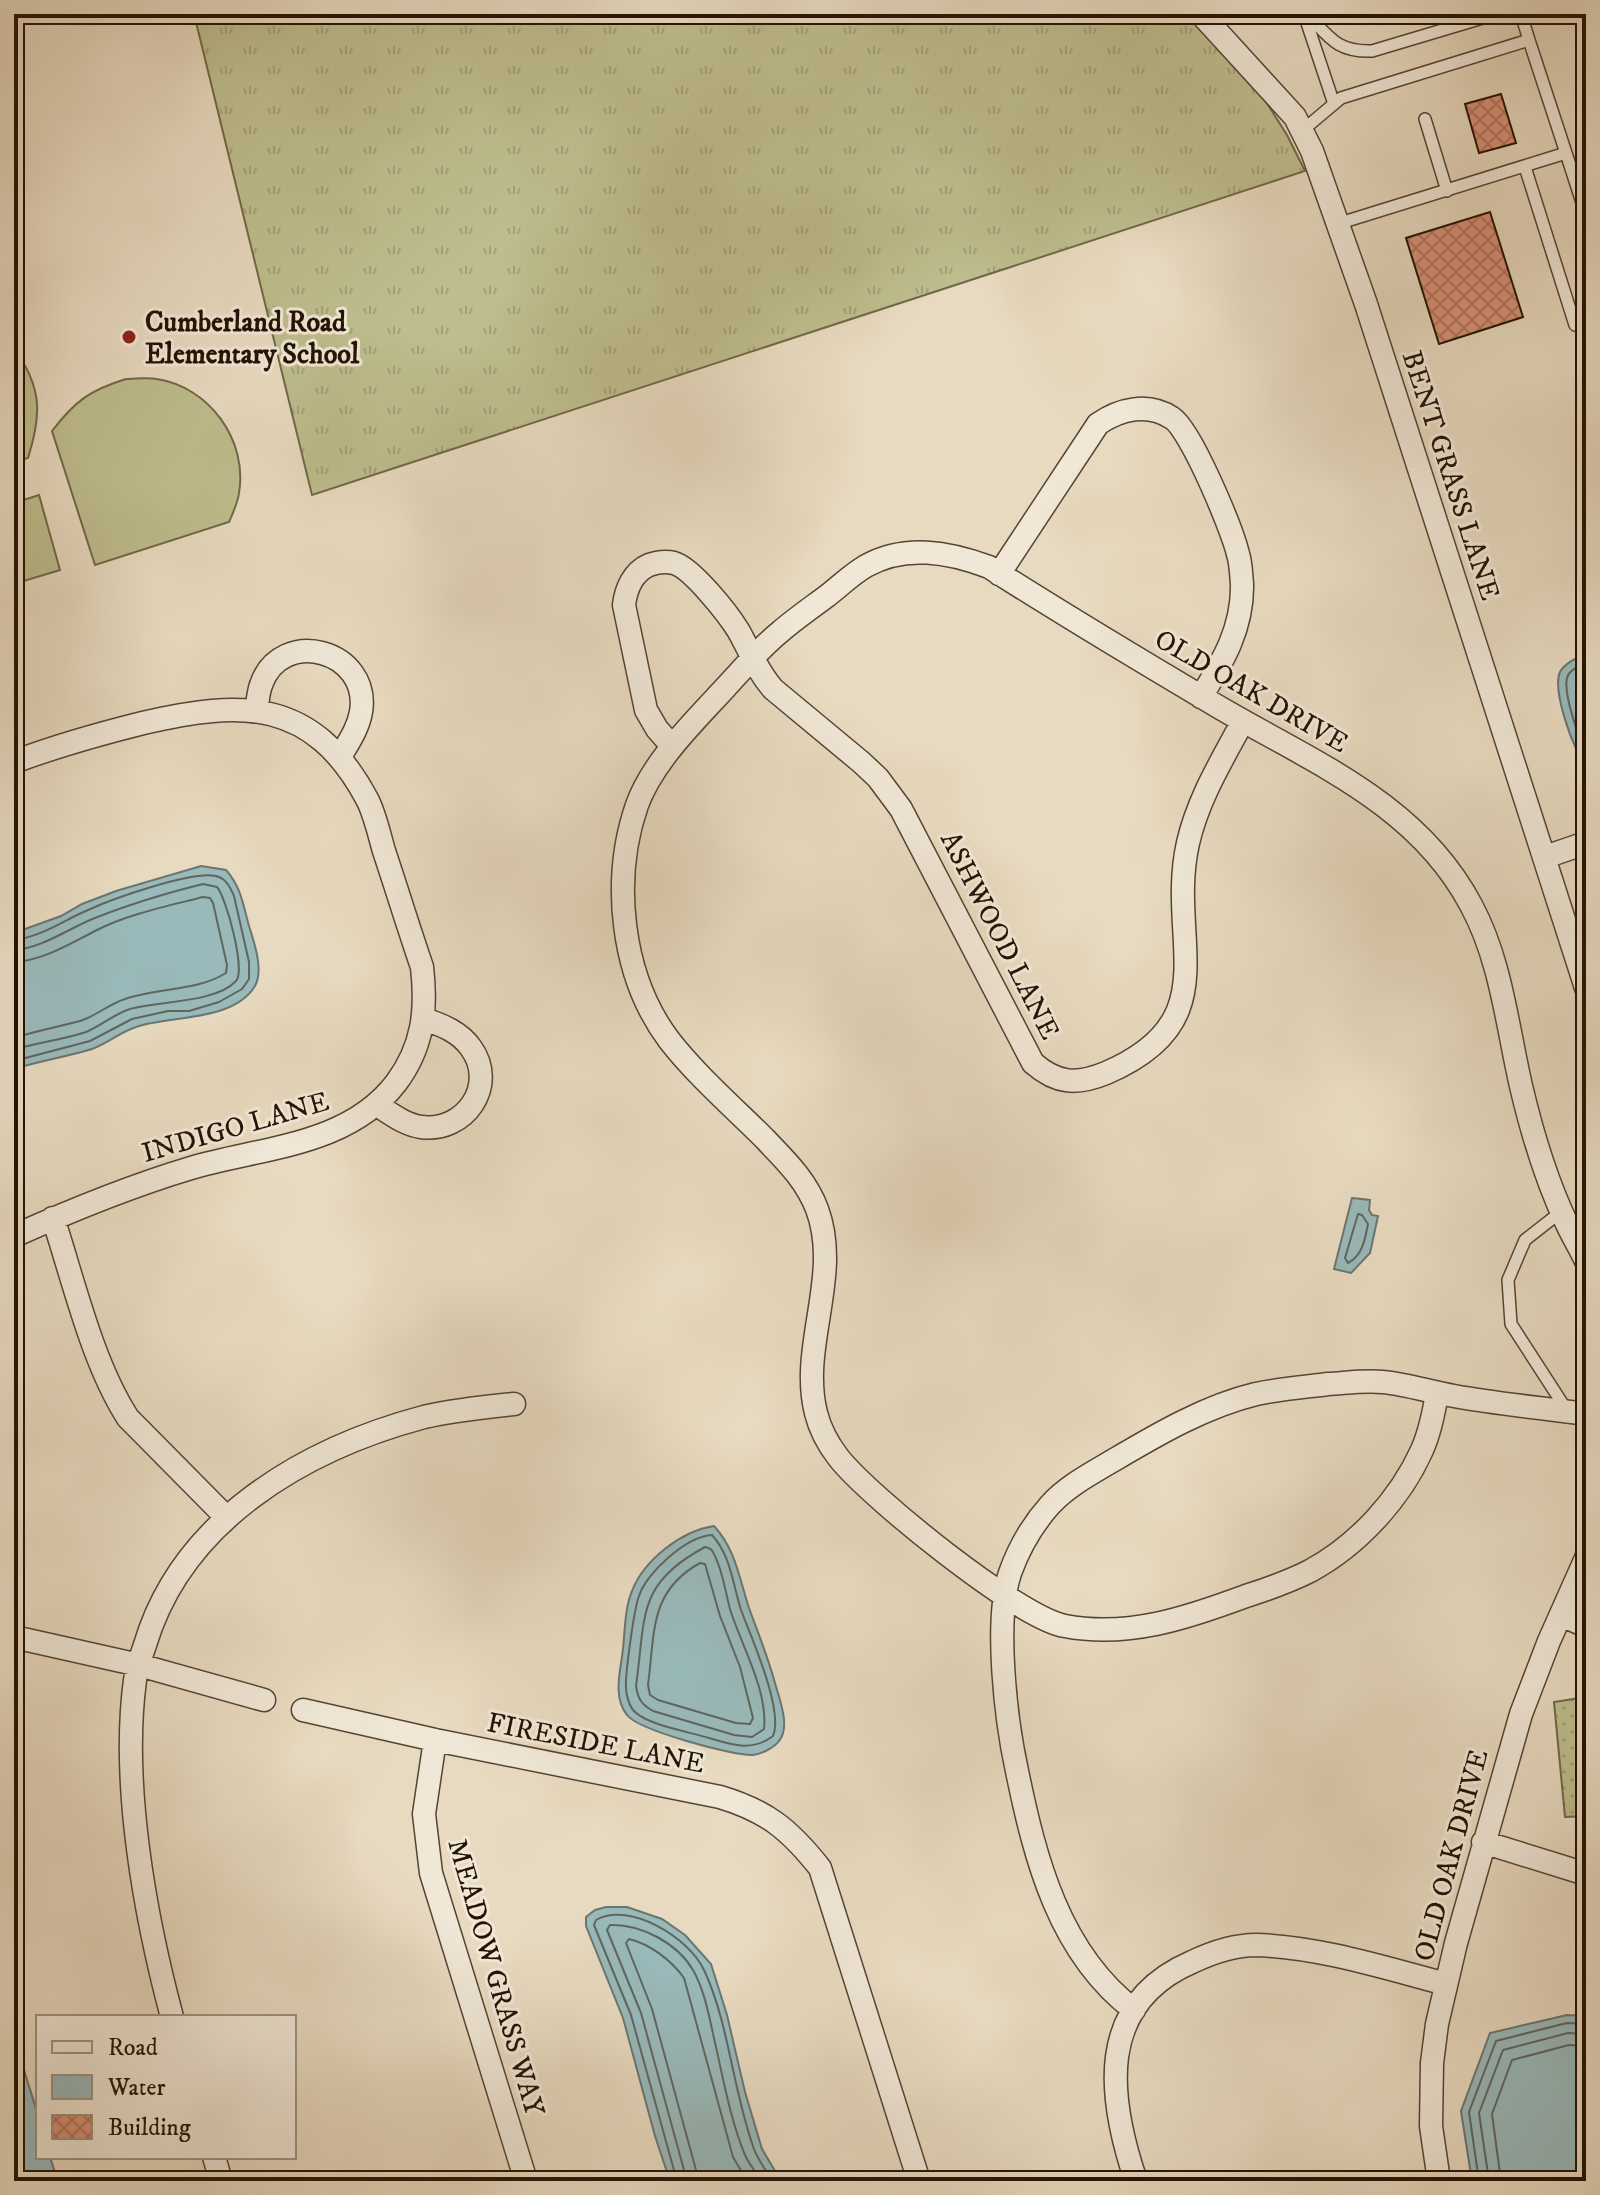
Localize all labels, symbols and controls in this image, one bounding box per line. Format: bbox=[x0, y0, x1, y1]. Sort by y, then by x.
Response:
place label: Cumberland Road Elementary School bbox=[145, 305, 360, 372]
marker: Cumberland Road Elementary School bbox=[120, 328, 138, 346]
street label: BENT GRASS LANE bbox=[1394, 346, 1507, 605]
street label: OLD OAK DRIVE bbox=[1148, 622, 1354, 761]
street label: ASHWOOD LANE bbox=[932, 826, 1067, 1046]
street label: INDIGO LANE bbox=[138, 1084, 333, 1171]
street label: FIRESIDE LANE bbox=[484, 1705, 708, 1782]
street label: OLD OAK DRIVE bbox=[1406, 1746, 1497, 1965]
street label: MEADOW GRASS WAY bbox=[439, 1835, 552, 2120]
legend bbox=[36, 2015, 296, 2159]
text: Road bbox=[108, 2033, 158, 2063]
text: Water bbox=[107, 2073, 165, 2103]
text: Building bbox=[108, 2113, 191, 2143]

